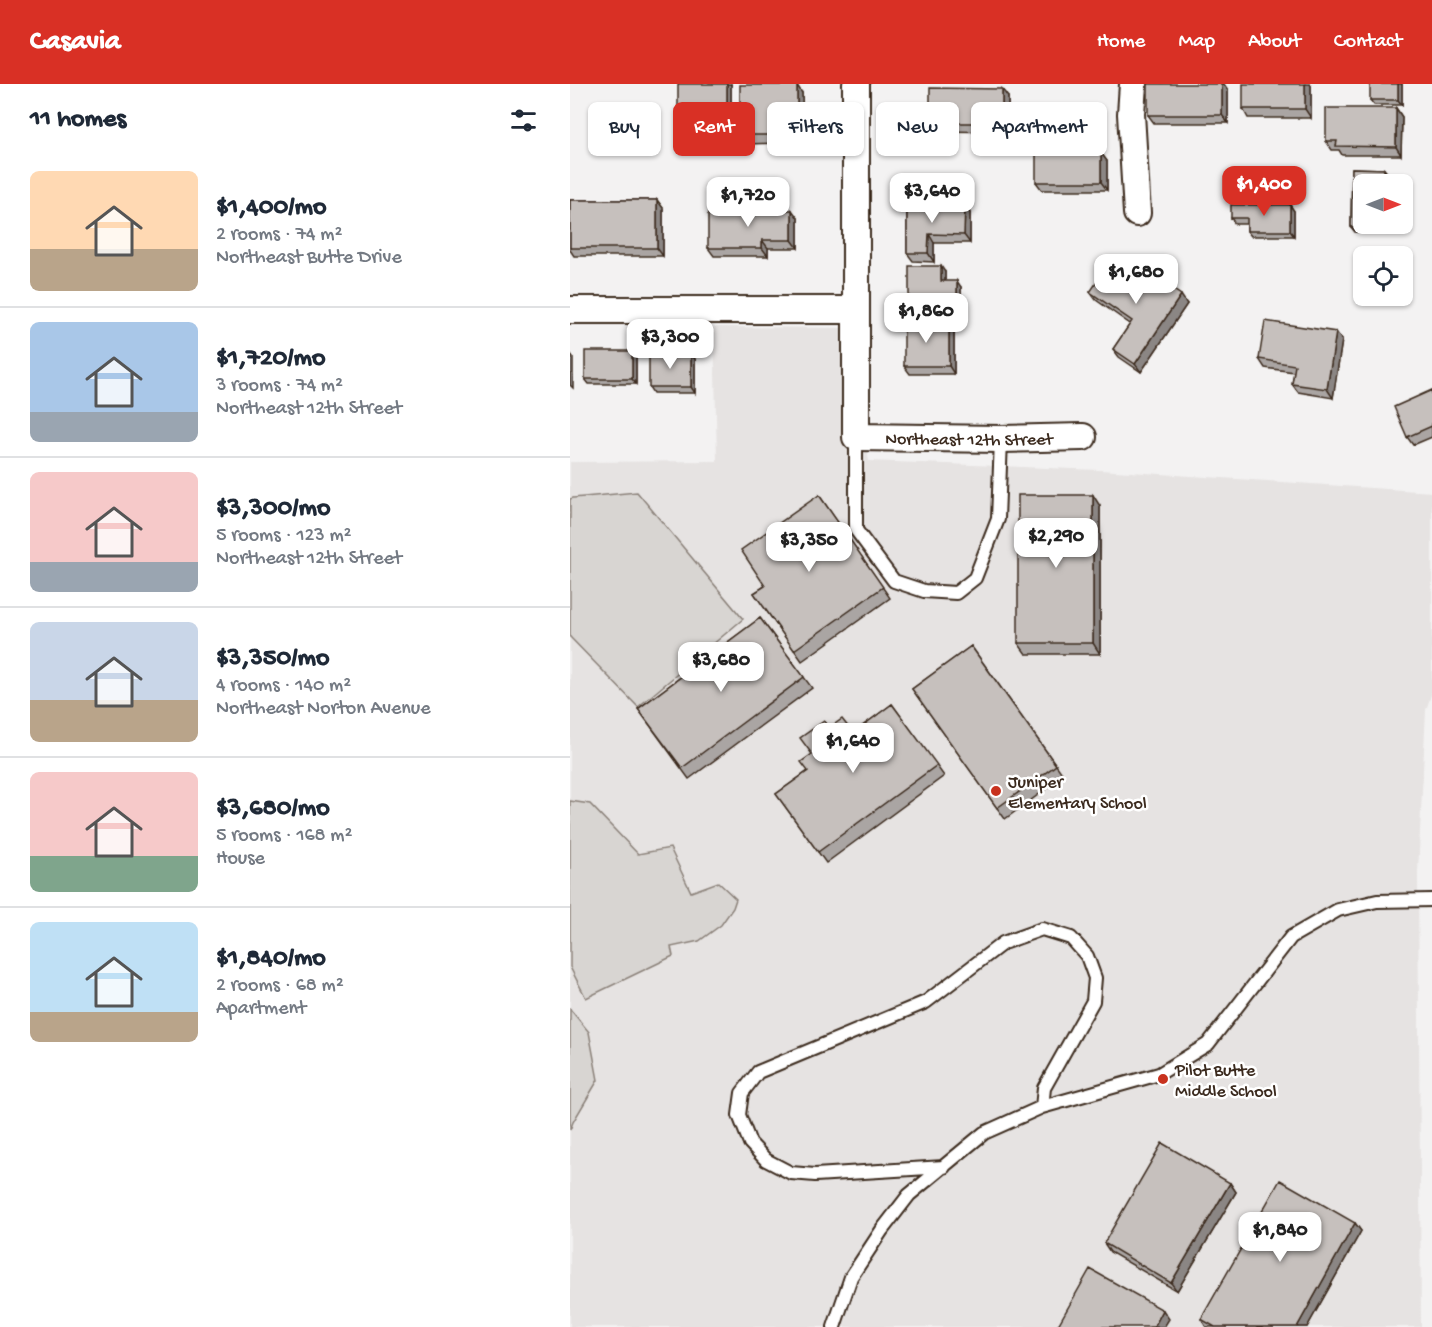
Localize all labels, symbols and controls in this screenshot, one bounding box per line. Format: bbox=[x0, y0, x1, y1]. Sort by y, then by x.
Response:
text: Casavia bbox=[30, 26, 121, 59]
text: Home bbox=[1097, 30, 1145, 55]
text: Map bbox=[1178, 30, 1215, 55]
text: About bbox=[1248, 30, 1301, 55]
text: Contact bbox=[1334, 30, 1402, 55]
chip: Buy bbox=[588, 102, 661, 156]
chip: Rent bbox=[673, 102, 755, 156]
chip: Filters bbox=[767, 102, 864, 156]
chip: New bbox=[876, 102, 959, 156]
chip: Apartment bbox=[971, 102, 1107, 156]
icon: filters bbox=[507, 104, 540, 137]
text: 11 homes bbox=[30, 105, 126, 136]
pin: $1,400 bbox=[1215, 166, 1313, 217]
pin: $3,640 bbox=[883, 173, 981, 224]
text: $1,400 bbox=[1236, 174, 1292, 197]
north arrow bbox=[1353, 174, 1413, 234]
map controls bbox=[1353, 174, 1413, 306]
pin: $1,720 bbox=[699, 177, 797, 228]
text: $3,640 bbox=[904, 181, 960, 204]
text: $1,720 bbox=[721, 185, 775, 208]
text: $1,400/mo bbox=[216, 193, 326, 224]
icon: home bbox=[78, 195, 150, 267]
text: 2 rooms · 74 m² bbox=[216, 224, 342, 247]
button: locate bbox=[1353, 246, 1413, 306]
text: Northeast Butte Drive bbox=[216, 247, 402, 270]
pin: $1,680 bbox=[1087, 254, 1185, 305]
text: $1,680 bbox=[1108, 262, 1164, 285]
pin: $1,860 bbox=[877, 293, 975, 344]
text: $1,860 bbox=[898, 301, 954, 324]
pin: $3,300 bbox=[621, 319, 719, 370]
text: $3,300 bbox=[641, 327, 699, 350]
text: $1,720/mo bbox=[216, 344, 326, 375]
icon: home bbox=[78, 346, 150, 418]
text: 3 rooms · 74 m² bbox=[216, 375, 343, 398]
text: Northeast 12th Street bbox=[216, 398, 402, 421]
street label: Northeast 12th Street bbox=[885, 429, 1055, 452]
text: $3,300/mo bbox=[216, 494, 331, 525]
icon: home bbox=[78, 496, 150, 568]
pin: $2,290 bbox=[1007, 518, 1105, 569]
pin: $3,350 bbox=[760, 522, 858, 573]
text: 5 rooms · 123 m² bbox=[216, 525, 352, 548]
text: $2,290 bbox=[1028, 526, 1084, 549]
text: $3,350 bbox=[780, 530, 838, 553]
text: Northeast 12th Street bbox=[216, 548, 402, 571]
pin: $3,680 bbox=[672, 642, 770, 693]
text: $3,350/mo bbox=[216, 644, 329, 675]
icon: home bbox=[78, 646, 150, 718]
text: $3,680 bbox=[692, 650, 750, 673]
text: 4 rooms · 140 m² bbox=[216, 675, 351, 698]
text: Northeast Norton Avenue bbox=[216, 698, 431, 721]
pin: $1,640 bbox=[804, 723, 902, 774]
text: $1,640 bbox=[826, 731, 880, 754]
place label: Juniper Elementary School bbox=[1008, 773, 1147, 815]
marker: Juniper Elementary School bbox=[989, 784, 1003, 798]
text: $3,680/mo bbox=[216, 794, 330, 825]
icon: home bbox=[78, 796, 150, 868]
text: 5 rooms · 168 m² bbox=[216, 825, 352, 848]
text: House bbox=[216, 848, 265, 871]
text: $1,840/mo bbox=[216, 944, 326, 975]
icon: home bbox=[78, 946, 150, 1018]
text: 2 rooms · 68 m² bbox=[216, 975, 344, 998]
text: Apartment bbox=[216, 998, 306, 1021]
place label: Pilot Butte Middle School bbox=[1174, 1061, 1277, 1103]
marker: Pilot Butte Middle School bbox=[1156, 1072, 1170, 1086]
pin: $1,840 bbox=[1231, 1212, 1329, 1263]
text: $1,840 bbox=[1252, 1220, 1308, 1243]

